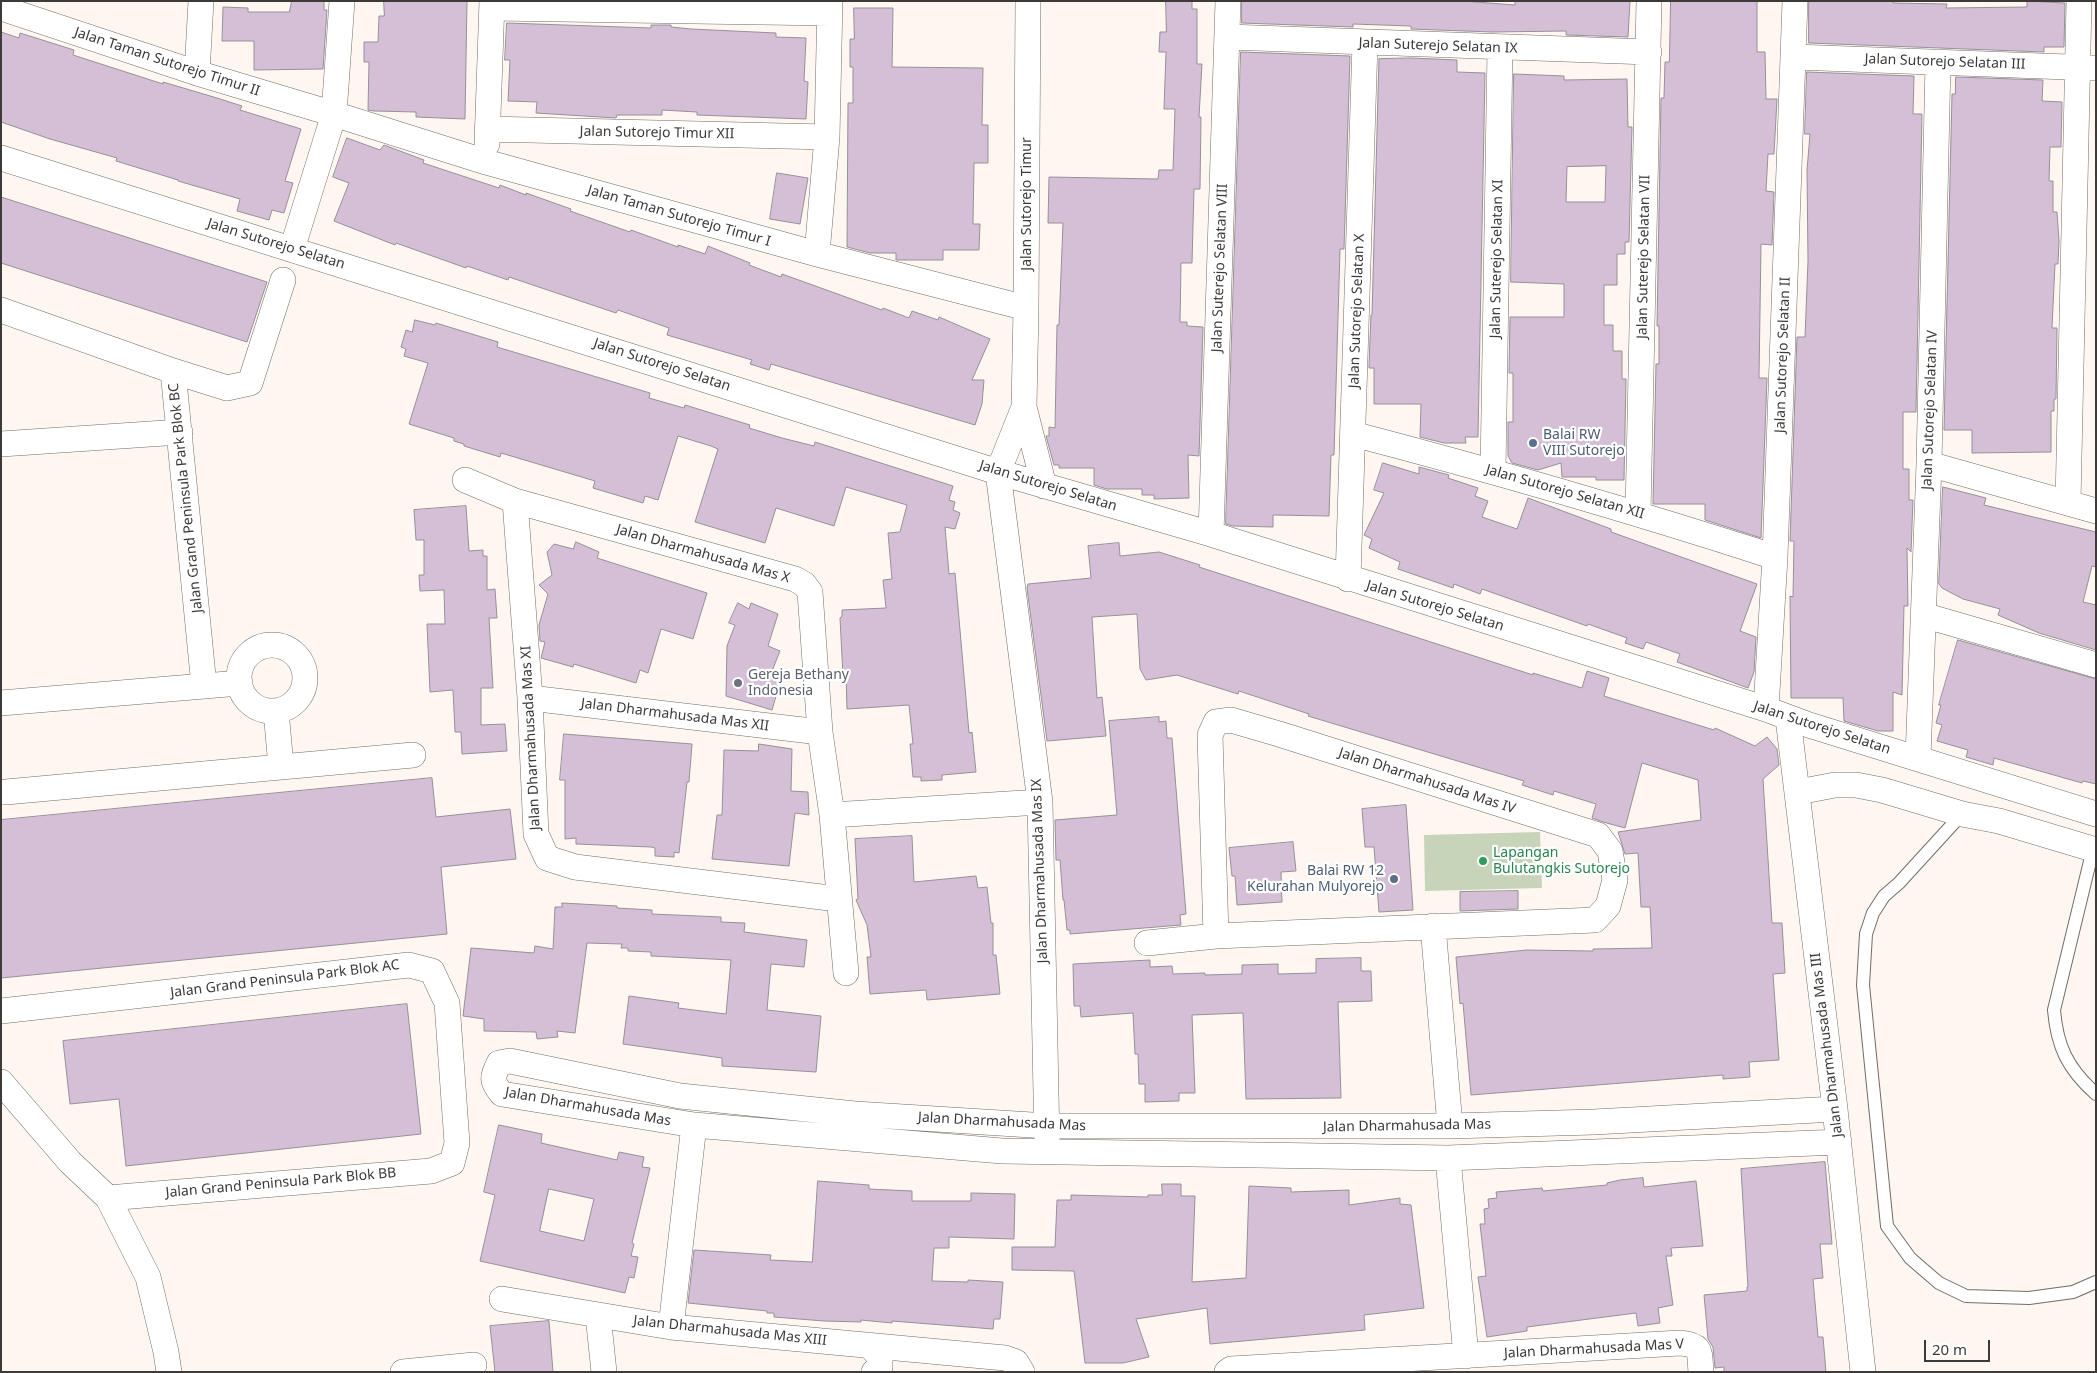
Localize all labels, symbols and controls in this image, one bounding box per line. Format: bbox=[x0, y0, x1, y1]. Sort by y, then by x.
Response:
street label: Jalan Taman Sutorejo Timur II bbox=[72, 24, 262, 100]
street label: Jalan Suterejo Selatan IX bbox=[1358, 35, 1518, 57]
street label: Jalan Sutorejo Selatan III bbox=[1864, 51, 2026, 73]
street label: Jalan Sutorejo Timur XII bbox=[580, 123, 734, 143]
street label: Jalan Sutorejo Timur bbox=[1019, 137, 1035, 271]
street label: Jalan Suterejo Selatan VII bbox=[1634, 175, 1654, 339]
street label: Jalan Suterejo Selatan XI bbox=[1487, 179, 1507, 339]
street label: Jalan Taman Sutorejo Timur I bbox=[586, 182, 772, 250]
street label: Jalan Suterejo Selatan VIII bbox=[1209, 183, 1231, 353]
street label: Jalan Sutorejo Selatan bbox=[205, 215, 347, 273]
street label: Jalan Sutorejo Selatan X bbox=[1346, 233, 1368, 389]
street label: Jalan Sutorejo Selatan II bbox=[1772, 277, 1794, 433]
street label: Jalan Sutorejo Selatan IV bbox=[1919, 330, 1941, 490]
street label: Jalan Sutorejo Selatan bbox=[591, 335, 733, 395]
street label: Jalan Grand Peninsula Park Blok BC bbox=[166, 382, 206, 614]
place label: Balai RW VIII Sutorejo bbox=[1543, 427, 1625, 460]
marker: Balai RW VIII Sutorejo bbox=[1527, 437, 1539, 449]
street label: Jalan Sutorejo Selatan bbox=[977, 457, 1119, 515]
street label: Jalan Sutorejo Selatan XII bbox=[1484, 461, 1646, 523]
street label: Jalan Dharmahusada Mas X bbox=[614, 521, 792, 587]
street label: Jalan Sutorejo Selatan bbox=[1364, 577, 1506, 635]
street label: Jalan Dharmahusada Mas XI bbox=[518, 645, 544, 831]
place label: Gereja Bethany Indonesia bbox=[748, 667, 849, 700]
marker: Gereja Bethany Indonesia bbox=[732, 677, 744, 689]
street label: Jalan Dharmahusada Mas XII bbox=[580, 695, 770, 735]
street label: Jalan Sutorejo Selatan bbox=[1751, 698, 1893, 758]
street label: Jalan Dharmahusada Mas IV bbox=[1336, 744, 1518, 818]
street label: Jalan Dharmahusada Mas IX bbox=[1028, 778, 1052, 964]
place label: Lapangan Bulutangkis Sutorejo bbox=[1493, 845, 1630, 878]
marker: Lapangan Bulutangkis Sutorejo bbox=[1477, 855, 1489, 867]
place label: Balai RW 12 Kelurahan Mulyorejo bbox=[1247, 863, 1384, 896]
marker: Balai RW 12 Kelurahan Mulyorejo bbox=[1388, 873, 1400, 885]
street label: Jalan Dharmahusada Mas III bbox=[1807, 952, 1847, 1138]
street label: Jalan Grand Peninsula Park Blok AC bbox=[170, 957, 400, 1001]
street label: Jalan Dharmahusada Mas bbox=[504, 1084, 672, 1130]
street label: Jalan Dharmahusada Mas bbox=[918, 1109, 1086, 1135]
street label: Jalan Dharmahusada Mas bbox=[1323, 1116, 1491, 1136]
street label: Jalan Grand Peninsula Park Blok BB bbox=[165, 1165, 397, 1201]
street label: Jalan Dharmahusada Mas XIII bbox=[633, 1312, 827, 1350]
scale bar bbox=[1927, 1330, 1993, 1362]
street label: Jalan Dharmahusada Mas V bbox=[1504, 1336, 1684, 1362]
text: 20 m bbox=[1932, 1339, 1967, 1359]

